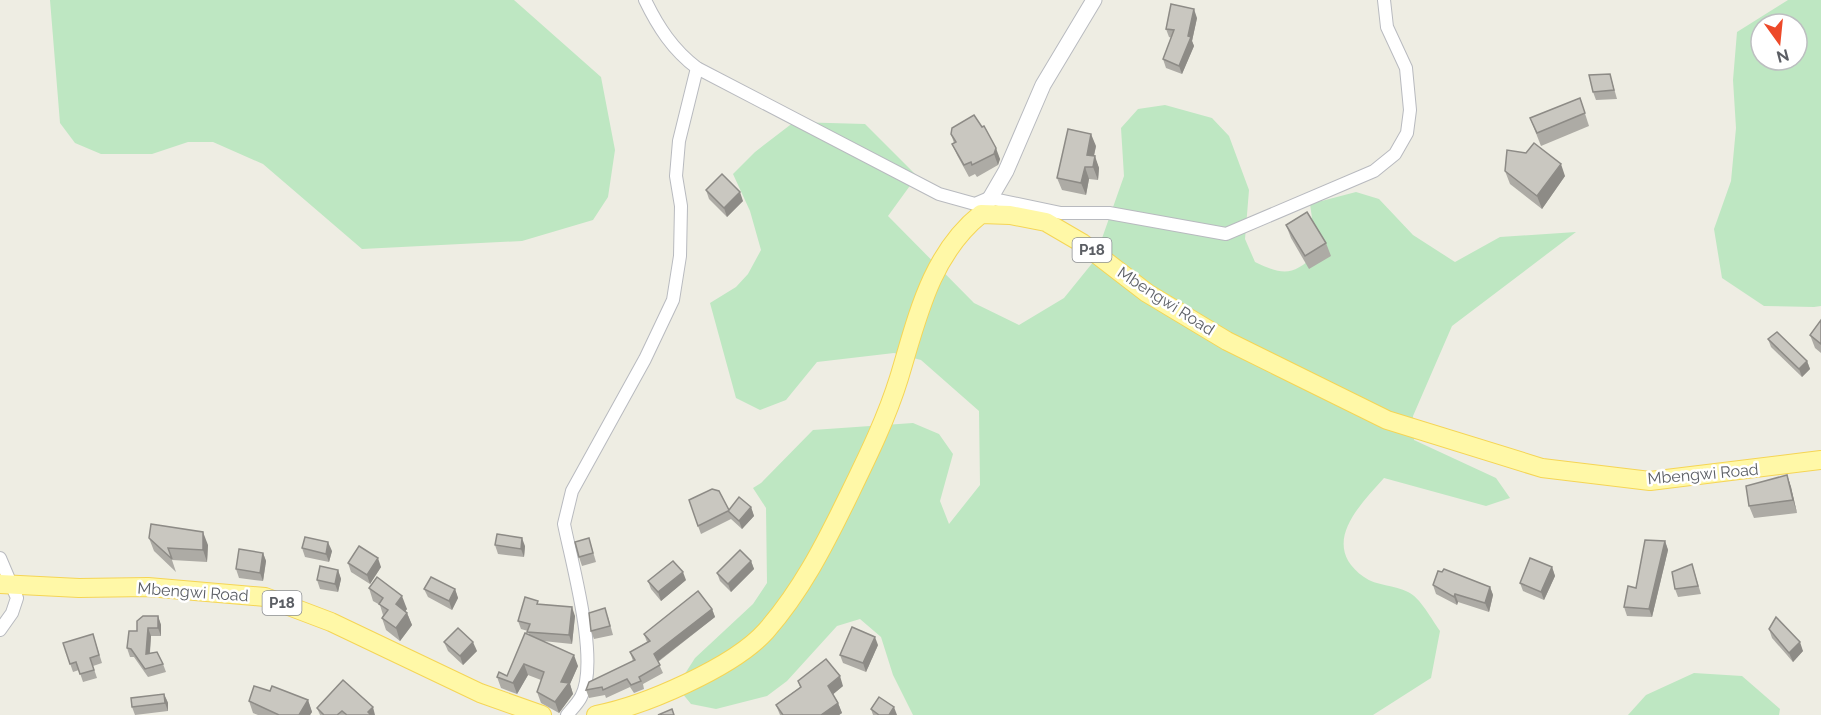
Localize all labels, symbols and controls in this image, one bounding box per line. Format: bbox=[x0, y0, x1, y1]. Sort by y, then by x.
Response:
north arrow bbox=[1749, 12, 1809, 72]
text: N bbox=[1774, 45, 1791, 67]
road number: P18 bbox=[1072, 238, 1112, 262]
street label: Mbengwi Road bbox=[1114, 263, 1218, 339]
street label: Mbengwi Road bbox=[1647, 460, 1759, 488]
street label: Mbengwi Road bbox=[137, 579, 249, 605]
road number: P18 bbox=[262, 591, 302, 615]

